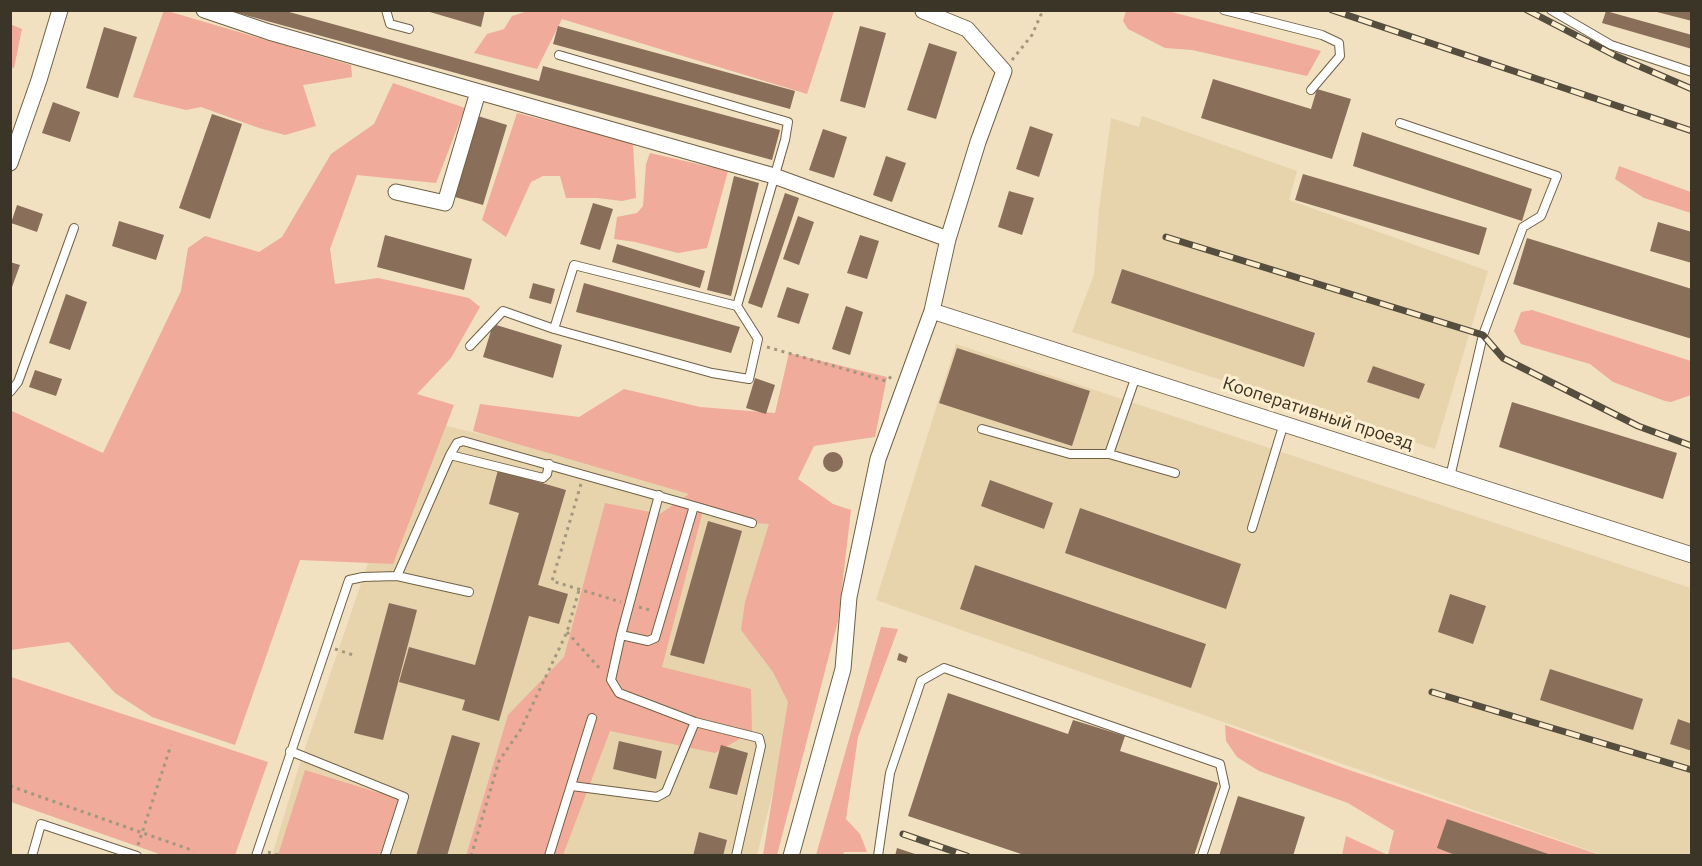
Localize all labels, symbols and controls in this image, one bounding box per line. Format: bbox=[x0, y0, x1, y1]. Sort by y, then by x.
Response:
street label: Кооперативный проезд bbox=[1220, 373, 1416, 455]

